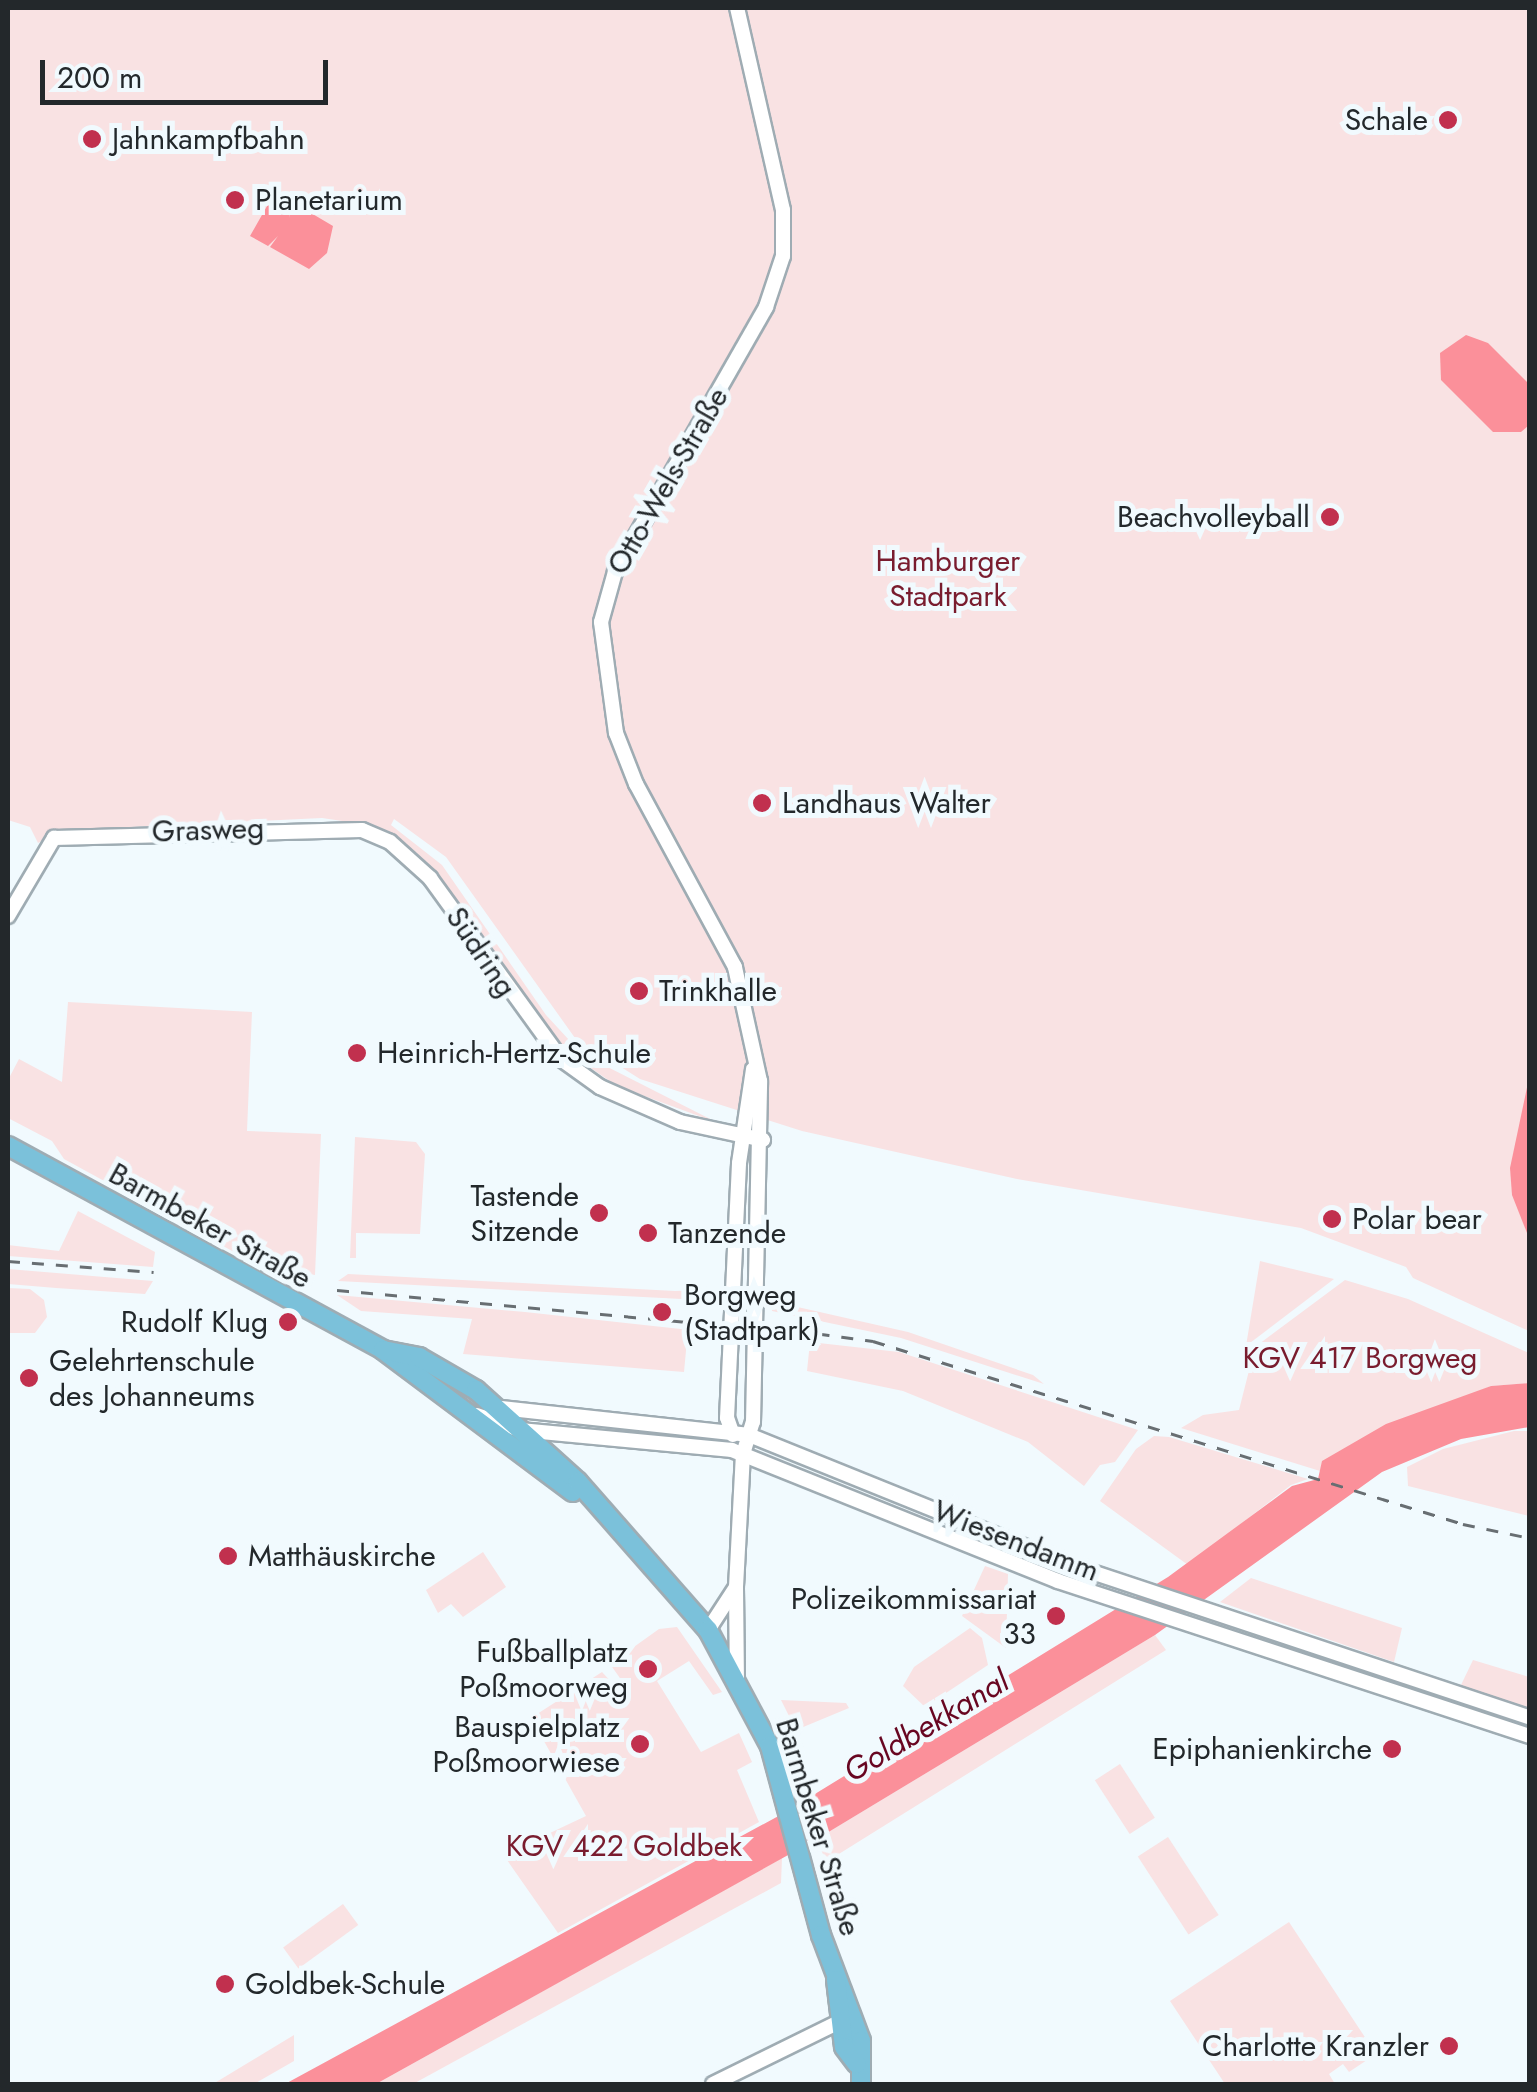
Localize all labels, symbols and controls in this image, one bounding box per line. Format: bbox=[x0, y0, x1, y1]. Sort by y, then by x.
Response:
scale bar bbox=[45, 40, 332, 102]
text: 200 m bbox=[57, 56, 142, 99]
place label: Schale bbox=[1345, 102, 1428, 138]
marker: Schale bbox=[1437, 109, 1459, 131]
place label: Jahnkampfbahn bbox=[112, 121, 305, 157]
marker: Jahnkampfbahn bbox=[81, 128, 103, 150]
place label: Planetarium bbox=[255, 182, 403, 218]
marker: Planetarium bbox=[224, 189, 246, 211]
street label: Otto-Wels-Straße bbox=[600, 381, 736, 581]
place label: Beachvolleyball bbox=[1117, 499, 1310, 535]
marker: Beachvolleyball bbox=[1319, 506, 1341, 528]
park label: Hamburger Stadtpark bbox=[876, 543, 1020, 614]
place label: Landhaus Walter bbox=[782, 785, 991, 821]
marker: Landhaus Walter bbox=[751, 792, 773, 814]
street label: Grasweg bbox=[151, 810, 265, 850]
street label: Südring bbox=[438, 900, 524, 1004]
place label: Trinkhalle bbox=[659, 973, 777, 1009]
marker: Trinkhalle bbox=[628, 980, 650, 1002]
place label: Heinrich-Hertz-Schule bbox=[377, 1035, 651, 1071]
marker: Heinrich-Hertz-Schule bbox=[346, 1042, 368, 1064]
street label: Barmbeker Straße bbox=[103, 1156, 317, 1296]
place label: Tastende Sitzende bbox=[470, 1178, 579, 1248]
place label: Polar bear bbox=[1352, 1201, 1482, 1237]
marker: Tastende Sitzende bbox=[588, 1202, 610, 1224]
marker: Polar bear bbox=[1321, 1208, 1343, 1230]
place label: Tanzende bbox=[668, 1215, 786, 1251]
marker: Tanzende bbox=[637, 1222, 659, 1244]
place label: Borgweg (Stadtpark) bbox=[684, 1277, 820, 1348]
marker: Borgweg (Stadtpark) bbox=[649, 1299, 675, 1325]
place label: Rudolf Klug bbox=[121, 1304, 268, 1340]
marker: Rudolf Klug bbox=[277, 1311, 299, 1333]
park label: KGV 417 Borgweg bbox=[1243, 1340, 1477, 1376]
place label: Gelehrtenschule des Johanneums bbox=[49, 1343, 255, 1414]
marker: Gelehrtenschule des Johanneums bbox=[18, 1367, 40, 1389]
street label: Wiesendamm bbox=[928, 1493, 1104, 1589]
place label: Matthäuskirche bbox=[248, 1538, 436, 1574]
marker: Matthäuskirche bbox=[217, 1545, 239, 1567]
place label: Polizeikommissariat 33 bbox=[791, 1581, 1036, 1652]
marker: Polizeikommissariat 33 bbox=[1045, 1605, 1067, 1627]
place label: Fußballplatz Poßmoorweg bbox=[459, 1634, 628, 1704]
marker: Fußballplatz Poßmoorweg bbox=[637, 1658, 659, 1680]
water label: Goldbekkanal bbox=[837, 1662, 1015, 1790]
place label: Bauspielplatz Poßmoorwiese bbox=[433, 1709, 620, 1780]
street label: Barmbeker Straße bbox=[768, 1714, 868, 1940]
place label: Epiphanienkirche bbox=[1152, 1731, 1372, 1767]
marker: Bauspielplatz Poßmoorwiese bbox=[629, 1733, 651, 1755]
marker: Epiphanienkirche bbox=[1381, 1738, 1403, 1760]
park label: KGV 422 Goldbek bbox=[506, 1828, 742, 1864]
place label: Goldbek-Schule bbox=[245, 1966, 445, 2002]
marker: Goldbek-Schule bbox=[214, 1973, 236, 1995]
place label: Charlotte Kranzler bbox=[1202, 2028, 1429, 2064]
marker: Charlotte Kranzler bbox=[1438, 2035, 1460, 2057]

